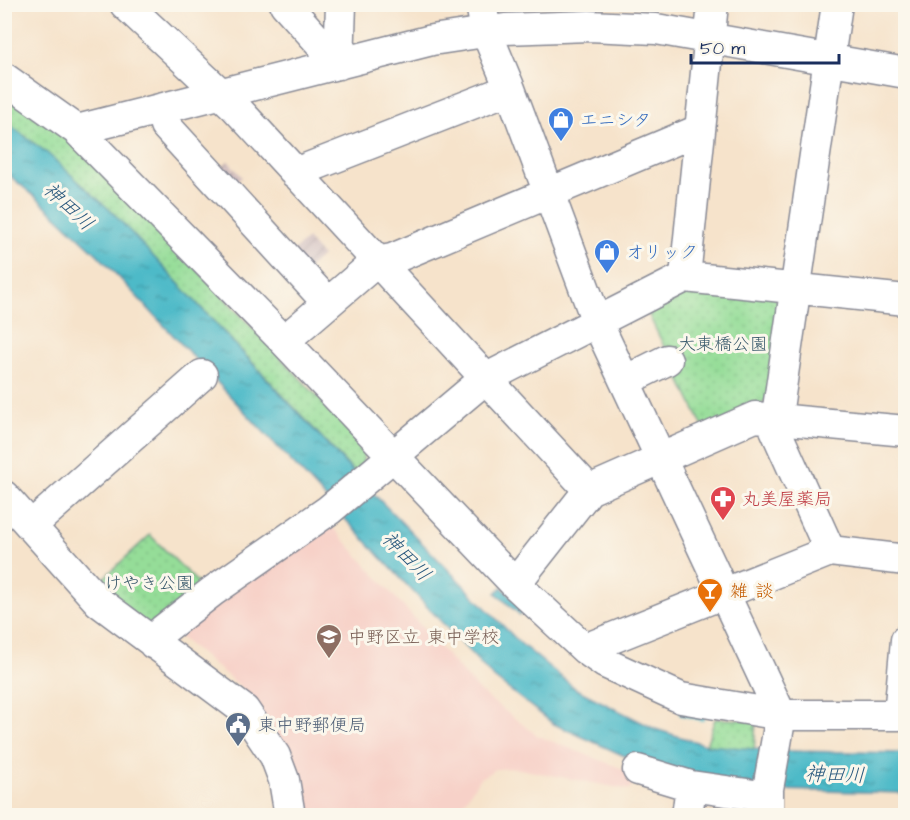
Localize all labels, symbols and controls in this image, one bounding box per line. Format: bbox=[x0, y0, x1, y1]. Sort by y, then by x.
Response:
scale bar bbox=[691, 27, 840, 65]
text: 50 m bbox=[700, 36, 745, 61]
shop icon: エニシタ bbox=[546, 105, 576, 143]
place label: エニシタ bbox=[580, 108, 651, 133]
water label: 神田川 bbox=[37, 176, 100, 237]
shop icon: オリック bbox=[592, 237, 622, 275]
place label: オリック bbox=[626, 240, 698, 265]
park label: 大東橋公園 bbox=[678, 332, 768, 357]
pharmacy icon: 丸美屋薬局 bbox=[708, 484, 738, 522]
place label: 丸美屋薬局 bbox=[742, 487, 832, 512]
water label: 神田川 bbox=[375, 525, 437, 588]
park label: けやき公園 bbox=[104, 571, 194, 596]
bar icon: 雑 談 bbox=[695, 576, 725, 614]
place label: 雑 談 bbox=[730, 579, 773, 604]
school or university icon: 中野区立 東中学校 bbox=[314, 622, 344, 660]
place label: 中野区立 東中学校 bbox=[348, 625, 499, 650]
public building icon: 東中野郵便局 bbox=[223, 710, 253, 748]
place label: 東中野郵便局 bbox=[258, 713, 366, 738]
water label: 神田川 bbox=[804, 760, 865, 790]

